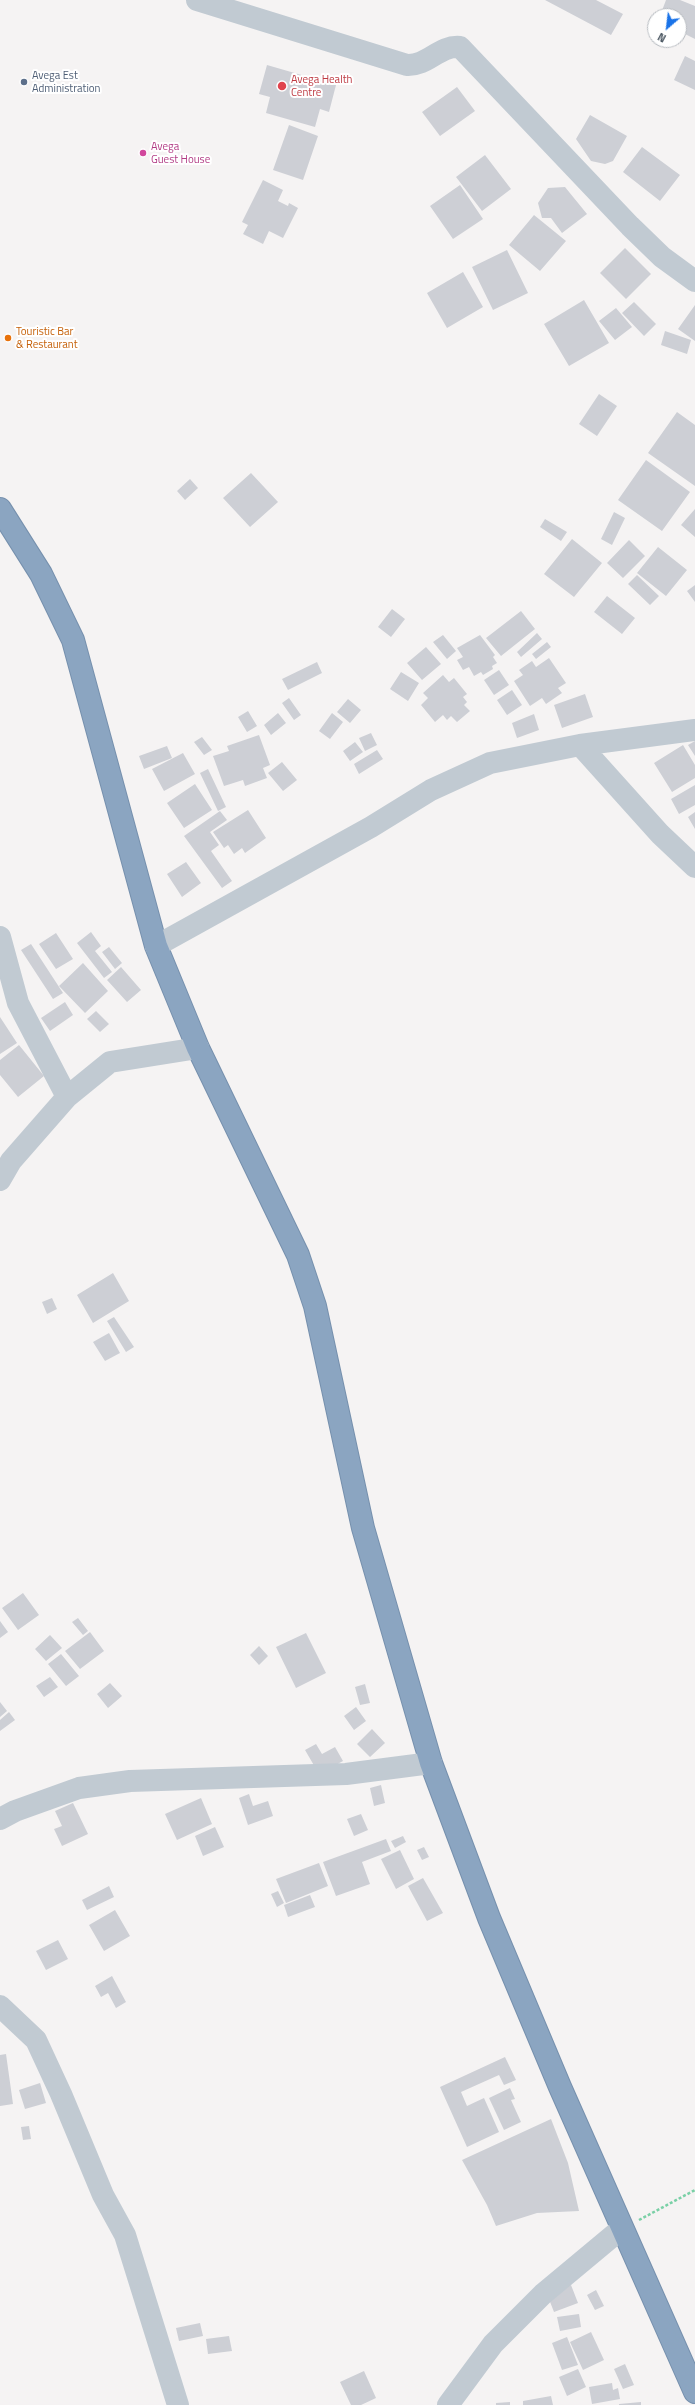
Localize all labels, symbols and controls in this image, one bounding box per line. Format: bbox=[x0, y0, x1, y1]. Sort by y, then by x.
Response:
north arrow bbox=[647, 8, 687, 48]
text: N bbox=[655, 29, 669, 47]
place label: Avega Est Administration bbox=[32, 69, 101, 95]
place label: Avega Health Centre bbox=[291, 73, 352, 99]
marker: Avega Est Administration bbox=[19, 77, 29, 87]
marker: Avega Health Centre bbox=[276, 80, 288, 92]
place label: Avega Guest House bbox=[151, 140, 210, 166]
marker: Avega Guest House bbox=[138, 148, 148, 158]
place label: Touristic Bar & Restaurant bbox=[16, 325, 78, 351]
marker: Touristic Bar & Restaurant bbox=[3, 333, 13, 343]

